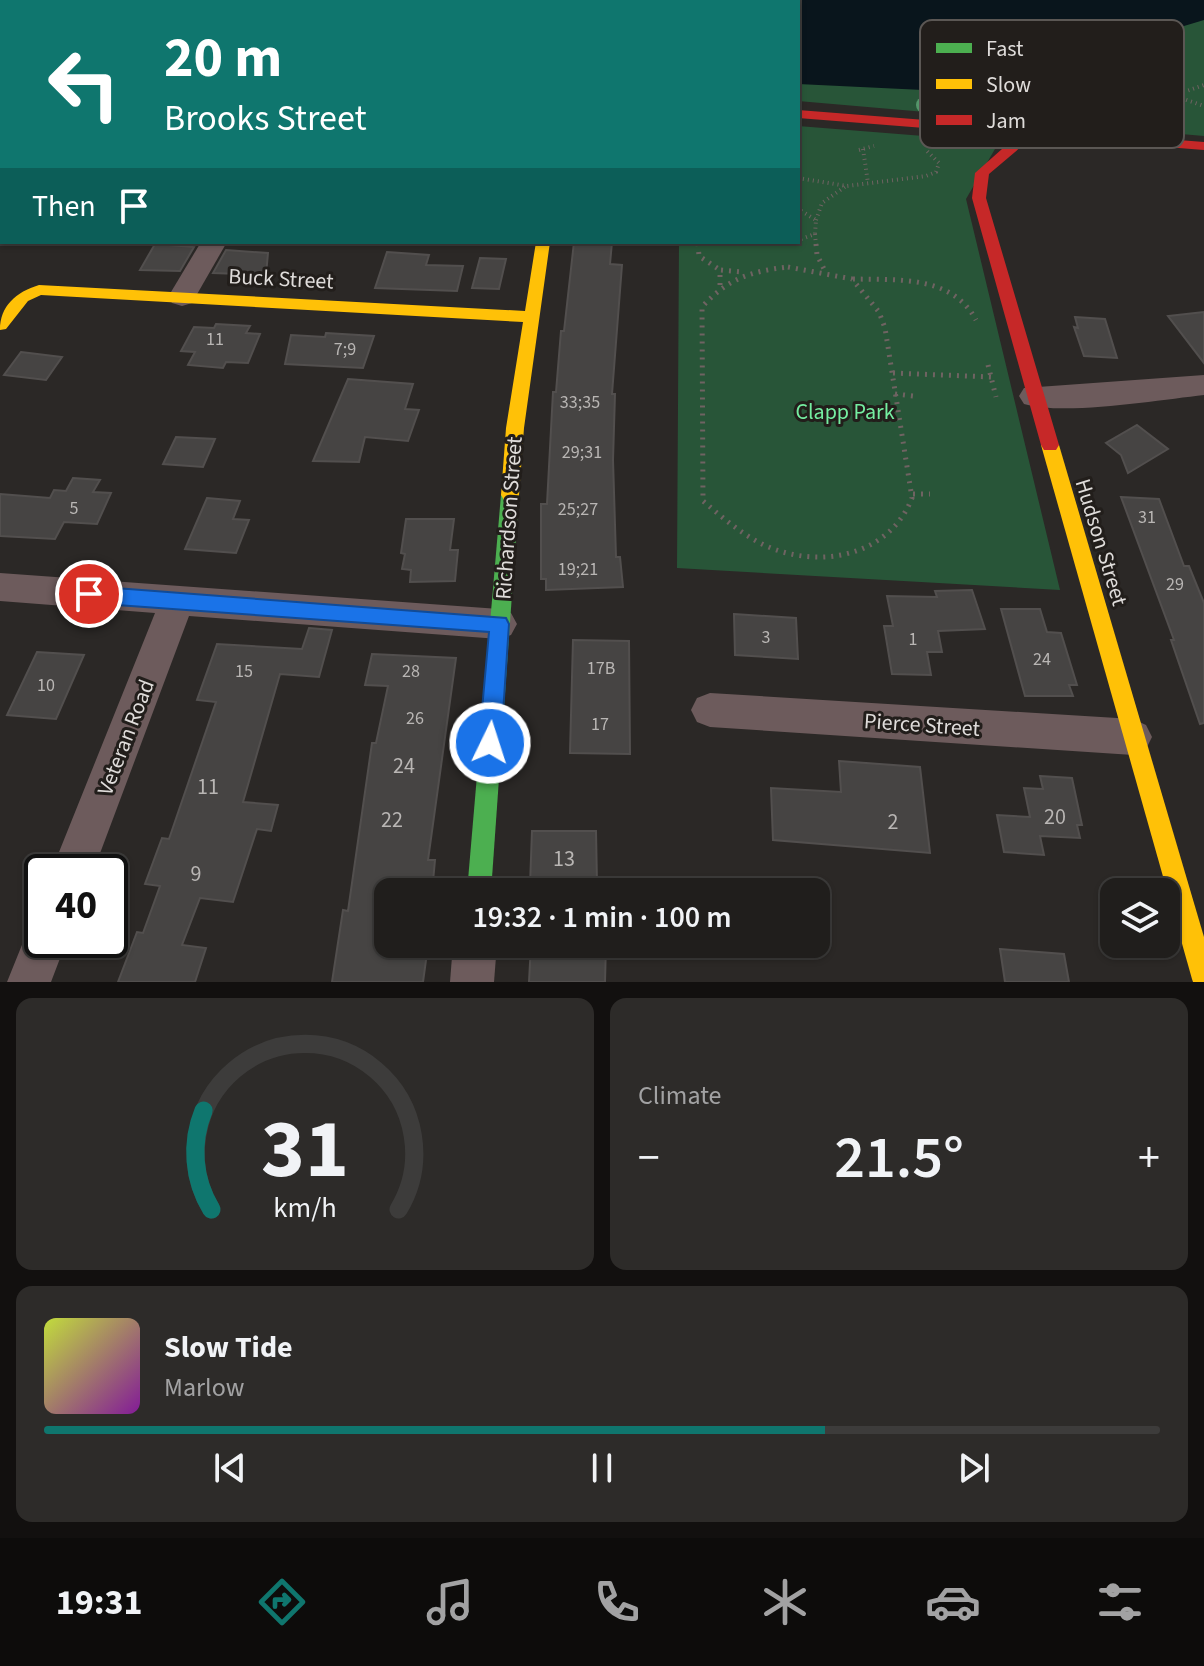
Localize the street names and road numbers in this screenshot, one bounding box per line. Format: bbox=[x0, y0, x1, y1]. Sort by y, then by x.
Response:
street label: Buck Street bbox=[228, 260, 335, 298]
street label: Richardson Street bbox=[487, 435, 531, 601]
street label: Hudson Street bbox=[1067, 475, 1136, 610]
street label: Veteran Road bbox=[89, 675, 163, 800]
street label: Pierce Street bbox=[863, 705, 982, 745]

